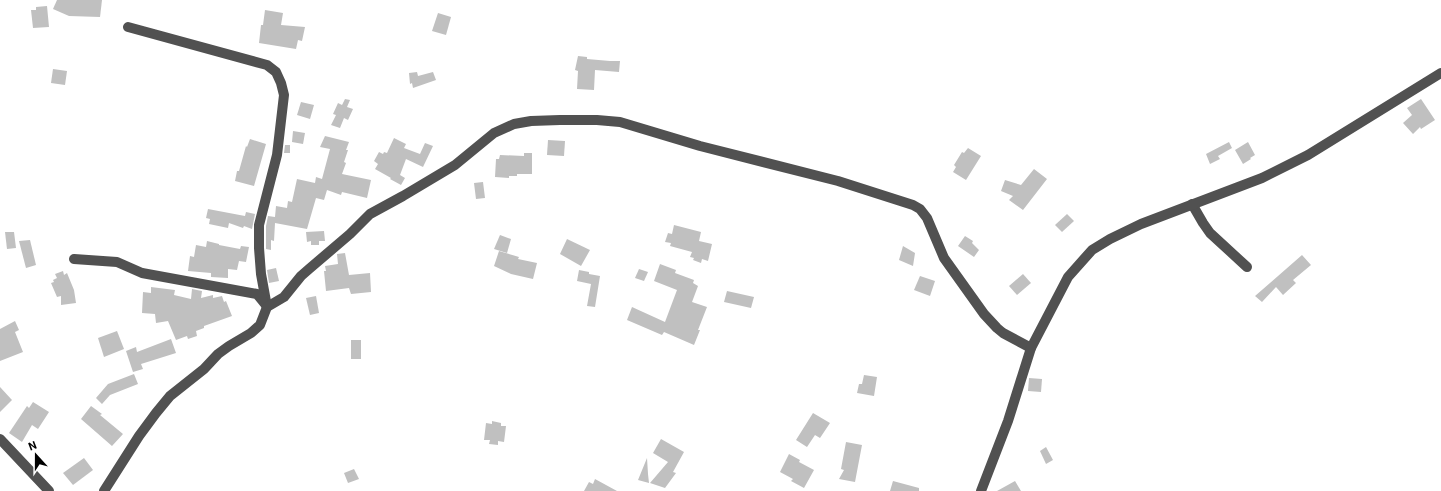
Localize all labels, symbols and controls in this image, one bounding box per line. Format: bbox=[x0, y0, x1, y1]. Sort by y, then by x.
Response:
north arrow bbox=[16, 435, 56, 475]
text: N bbox=[27, 439, 39, 454]

